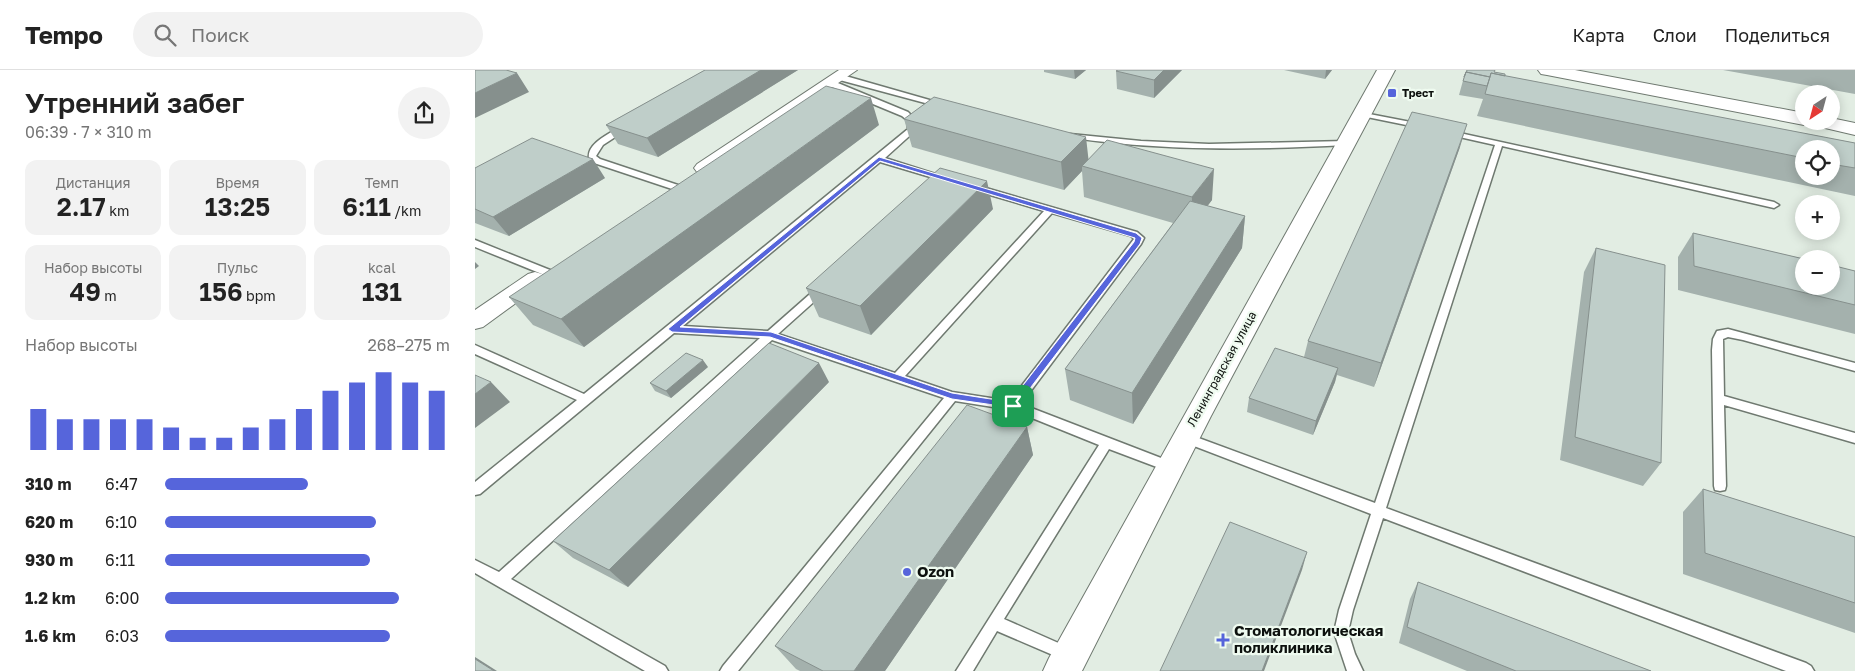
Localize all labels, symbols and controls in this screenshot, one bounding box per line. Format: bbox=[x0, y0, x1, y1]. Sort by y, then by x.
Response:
search box bbox=[133, 12, 483, 57]
text: Tempo bbox=[25, 20, 103, 49]
icon: search bbox=[151, 21, 179, 49]
text: Поиск bbox=[191, 23, 250, 46]
text: Карта bbox=[1573, 24, 1625, 46]
text: Слои bbox=[1653, 24, 1697, 46]
text: Поделиться bbox=[1725, 24, 1830, 46]
north arrow bbox=[1795, 85, 1840, 130]
map controls bbox=[1795, 85, 1840, 295]
text: Утренний забег bbox=[25, 86, 244, 119]
place label: Трест bbox=[1402, 86, 1434, 99]
button: share bbox=[398, 87, 450, 139]
marker: Трест bbox=[1386, 87, 1398, 99]
text: 06:39 · 7 × 310 m bbox=[25, 122, 152, 142]
button: locate bbox=[1795, 140, 1840, 185]
text: Дистанция bbox=[56, 174, 130, 191]
text: Время bbox=[215, 174, 260, 191]
text: Темп bbox=[365, 174, 399, 191]
text: 2.17 bbox=[57, 191, 106, 222]
text: 13:25 bbox=[205, 191, 270, 222]
text: 6:11 bbox=[342, 191, 391, 222]
button: + bbox=[1795, 195, 1840, 240]
text: km bbox=[106, 202, 129, 219]
text: /km bbox=[391, 202, 421, 219]
button: − bbox=[1795, 250, 1840, 295]
text: Набор высоты bbox=[44, 259, 142, 276]
text: Пульс bbox=[217, 259, 258, 276]
text: kcal bbox=[368, 259, 396, 276]
text: 49 bbox=[70, 276, 101, 307]
text: 156 bbox=[199, 276, 243, 307]
text: 131 bbox=[362, 276, 402, 307]
text: m bbox=[101, 287, 117, 304]
text: bpm bbox=[243, 287, 276, 304]
street label: Ленинградская улица bbox=[1184, 308, 1260, 429]
text: Набор высоты bbox=[25, 335, 138, 355]
text: 268–275 m bbox=[368, 335, 450, 355]
pin bbox=[992, 385, 1034, 427]
icon: arrive bbox=[999, 392, 1027, 420]
text: 310 m bbox=[25, 474, 71, 494]
text: 6:47 bbox=[105, 474, 138, 494]
text: 620 m bbox=[25, 512, 73, 532]
text: 6:10 bbox=[105, 512, 137, 532]
text: 930 m bbox=[25, 550, 73, 570]
text: 6:11 bbox=[105, 550, 135, 570]
place label: Ozon bbox=[917, 562, 954, 580]
marker: Ozon bbox=[901, 566, 913, 578]
text: 1.2 km bbox=[25, 588, 75, 608]
text: 6:00 bbox=[105, 588, 139, 608]
place label: Стоматологическая поликлиника bbox=[1234, 621, 1384, 656]
text: 1.6 km bbox=[25, 626, 76, 646]
text: 6:03 bbox=[105, 626, 139, 646]
marker: Стоматологическая поликлиника bbox=[1216, 633, 1230, 647]

